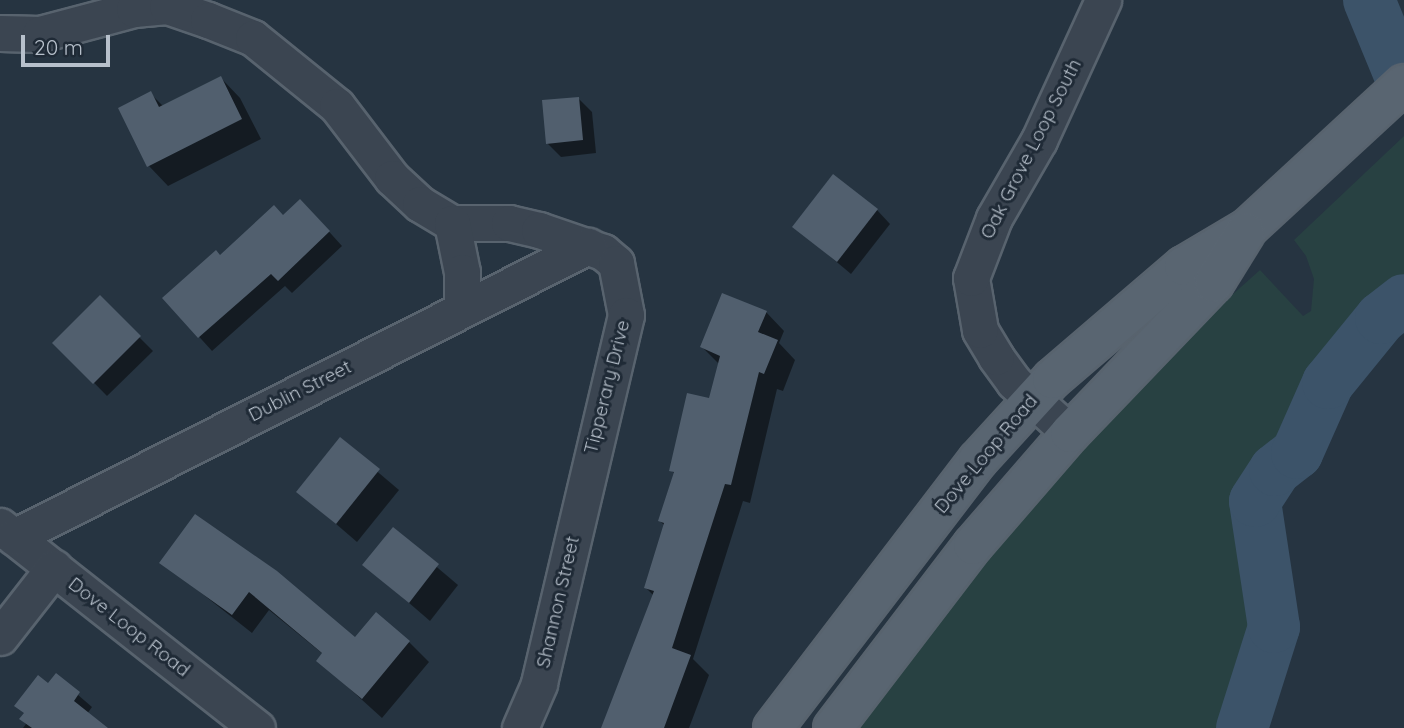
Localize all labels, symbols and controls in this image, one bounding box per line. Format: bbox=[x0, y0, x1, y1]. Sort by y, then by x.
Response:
scale bar bbox=[24, 21, 114, 65]
text: 20 m bbox=[34, 34, 83, 60]
street label: Oak Grove Loop South bbox=[976, 55, 1086, 243]
street label: Tipperary Drive bbox=[579, 318, 635, 456]
street label: Dublin Street bbox=[245, 355, 355, 427]
street label: Dove Loop Road bbox=[930, 390, 1042, 518]
street label: Shannon Street bbox=[532, 534, 584, 670]
street label: Dove Loop Road bbox=[64, 572, 194, 682]

